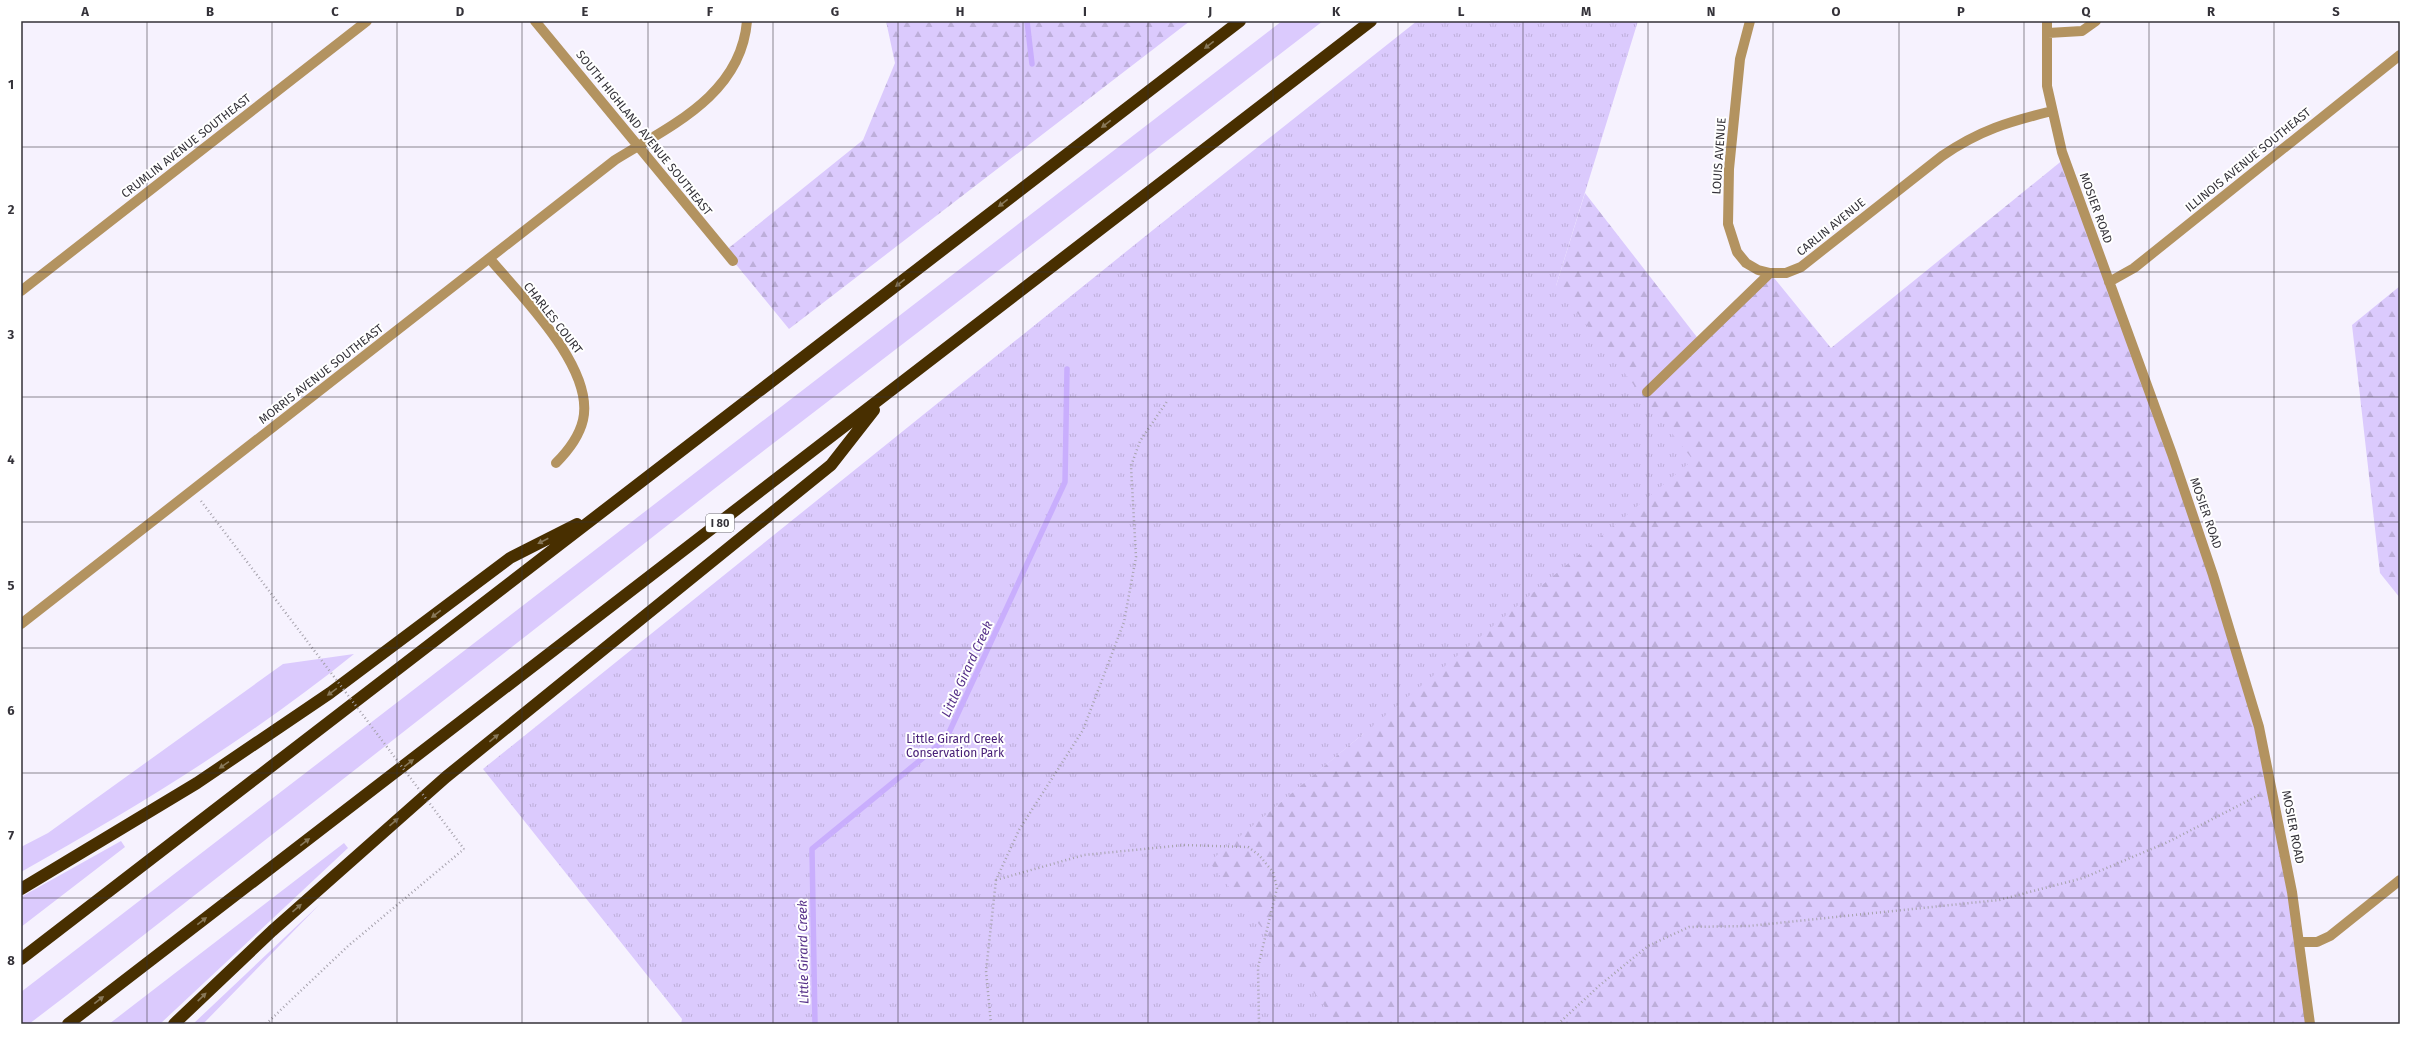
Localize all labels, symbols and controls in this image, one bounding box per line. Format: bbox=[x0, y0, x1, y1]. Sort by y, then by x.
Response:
text: A bbox=[80, 4, 89, 19]
text: B bbox=[206, 4, 214, 19]
text: C bbox=[331, 4, 339, 19]
text: D bbox=[456, 4, 465, 19]
text: E bbox=[582, 4, 589, 19]
text: F bbox=[707, 4, 714, 19]
text: G bbox=[831, 4, 839, 19]
text: H bbox=[956, 4, 964, 19]
text: I bbox=[1083, 4, 1087, 19]
text: J bbox=[1207, 4, 1212, 19]
text: K bbox=[1332, 4, 1341, 19]
text: L bbox=[1458, 4, 1465, 19]
text: M bbox=[1581, 4, 1591, 19]
text: N bbox=[1707, 4, 1715, 19]
text: O bbox=[1832, 4, 1841, 19]
text: P bbox=[1957, 4, 1965, 19]
text: Q bbox=[2082, 4, 2092, 19]
text: R bbox=[2207, 4, 2216, 19]
text: S bbox=[2332, 4, 2340, 19]
one-way arrow bbox=[1203, 41, 1214, 49]
street label: SOUTH HIGHLAND AVENUE SOUTHEAST bbox=[573, 48, 715, 219]
text: 1 bbox=[8, 77, 14, 92]
street label: CRUMLIN AVENUE SOUTHEAST bbox=[118, 91, 254, 201]
street label: ILLINOIS AVENUE SOUTHEAST bbox=[2182, 105, 2314, 215]
street label: LOUIS AVENUE bbox=[1709, 117, 1729, 195]
one-way arrow bbox=[1100, 120, 1111, 128]
street label: MOSIER ROAD bbox=[2077, 171, 2115, 246]
street label: CARLIN AVENUE bbox=[1794, 195, 1868, 259]
one-way arrow bbox=[997, 199, 1008, 208]
text: 2 bbox=[8, 202, 15, 217]
one-way arrow bbox=[894, 278, 905, 287]
street label: CHARLES COURT bbox=[521, 279, 586, 357]
street label: MORRIS AVENUE SOUTHEAST bbox=[256, 321, 387, 427]
text: 3 bbox=[7, 327, 15, 342]
text: 4 bbox=[7, 452, 15, 467]
street label: MOSIER ROAD bbox=[2187, 476, 2225, 551]
road number: I 80 bbox=[706, 514, 734, 532]
one-way arrow bbox=[537, 538, 549, 544]
text: 5 bbox=[8, 578, 15, 593]
one-way arrow bbox=[430, 609, 441, 618]
water label: Little Girard Creek bbox=[938, 619, 996, 719]
one-way arrow bbox=[326, 687, 337, 696]
text: 6 bbox=[7, 703, 15, 718]
park label: Little Girard Creek Conservation Park bbox=[906, 732, 1005, 760]
one-way arrow bbox=[488, 734, 499, 743]
one-way arrow bbox=[403, 758, 414, 767]
one-way arrow bbox=[218, 761, 230, 768]
street label: MOSIER ROAD bbox=[2279, 789, 2307, 865]
one-way arrow bbox=[389, 818, 400, 827]
text: 7 bbox=[8, 828, 14, 843]
one-way arrow bbox=[300, 838, 311, 846]
water label: Little Girard Creek bbox=[795, 900, 811, 1004]
one-way arrow bbox=[292, 904, 302, 913]
one-way arrow bbox=[197, 917, 208, 925]
text: 8 bbox=[7, 953, 15, 968]
one-way arrow bbox=[197, 992, 207, 1002]
one-way arrow bbox=[94, 996, 105, 1004]

